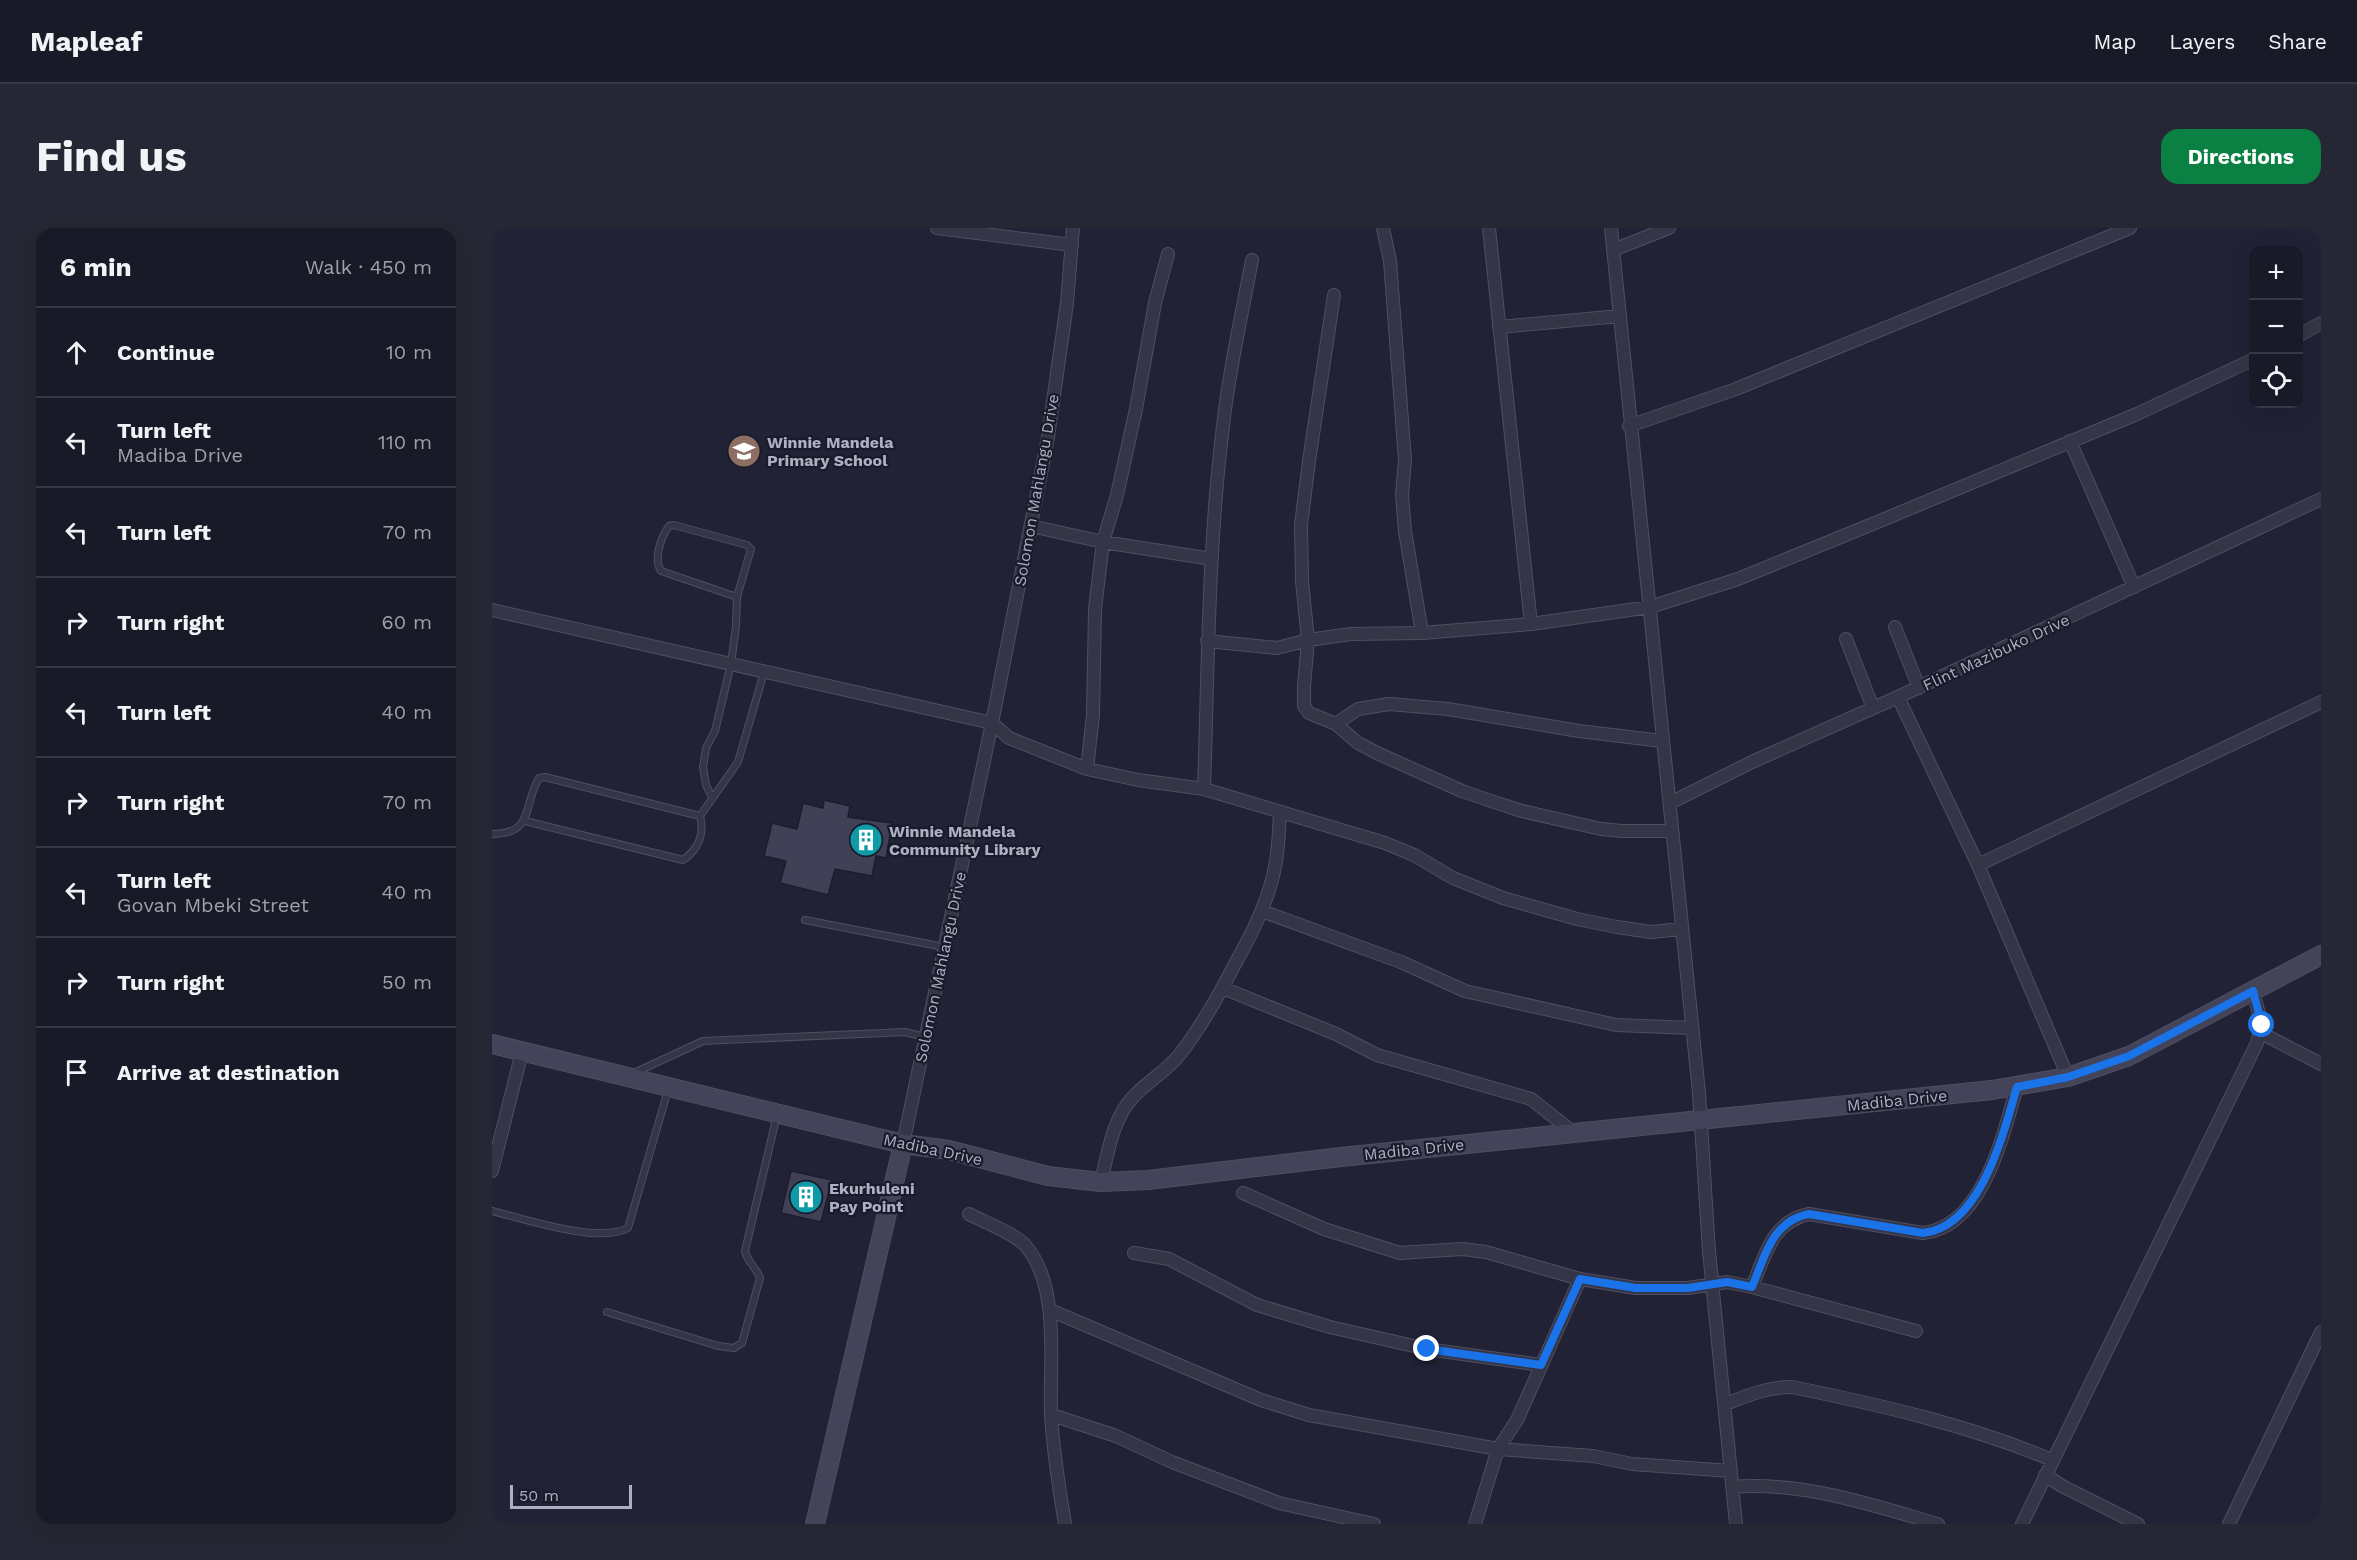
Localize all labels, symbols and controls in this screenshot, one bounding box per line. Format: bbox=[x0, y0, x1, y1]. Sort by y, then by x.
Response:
text: Mapleaf bbox=[30, 25, 142, 58]
text: Map bbox=[2093, 29, 2136, 54]
text: Layers bbox=[2169, 29, 2235, 54]
text: Share bbox=[2268, 29, 2327, 54]
button: Directions bbox=[2161, 129, 2321, 184]
text: Find us bbox=[36, 132, 187, 181]
map controls bbox=[2249, 246, 2303, 408]
button: + bbox=[2249, 246, 2303, 300]
text: 6 min bbox=[60, 252, 132, 282]
text: Walk · 450 m bbox=[305, 255, 432, 279]
button: − bbox=[2249, 300, 2303, 354]
icon: ahead bbox=[60, 336, 93, 369]
text: Continue bbox=[117, 340, 215, 365]
text: 10 m bbox=[386, 340, 432, 364]
button: locate bbox=[2249, 354, 2303, 408]
street label: Solomon Mahlangu Drive bbox=[1010, 393, 1063, 588]
text: Turn left bbox=[117, 418, 211, 443]
icon: left bbox=[60, 426, 93, 459]
text: 110 m bbox=[378, 430, 432, 454]
school or university icon: Winnie Mandela Primary School bbox=[726, 433, 762, 469]
place label: Winnie Mandela Primary School bbox=[767, 433, 894, 470]
text: Madiba Drive bbox=[117, 443, 243, 467]
icon: left bbox=[60, 516, 93, 549]
text: Turn left bbox=[117, 520, 211, 545]
text: 70 m bbox=[383, 520, 432, 544]
icon: right bbox=[60, 606, 93, 639]
text: Turn right bbox=[117, 610, 224, 635]
text: 60 m bbox=[382, 610, 432, 634]
street label: Flint Mazibuko Drive bbox=[1920, 610, 2073, 695]
icon: left bbox=[60, 696, 93, 729]
text: Turn left bbox=[117, 700, 211, 725]
text: 40 m bbox=[381, 700, 432, 724]
icon: right bbox=[60, 786, 93, 819]
text: Turn right bbox=[117, 790, 224, 815]
text: 70 m bbox=[383, 790, 432, 814]
building icon: Winnie Mandela Community Library bbox=[848, 822, 884, 858]
place label: Winnie Mandela Community Library bbox=[889, 822, 1042, 859]
text: Turn left bbox=[117, 868, 211, 893]
street label: Solomon Mahlangu Drive bbox=[911, 870, 970, 1064]
icon: left bbox=[60, 876, 93, 909]
text: 40 m bbox=[381, 880, 432, 904]
text: Govan Mbeki Street bbox=[117, 893, 309, 917]
icon: right bbox=[60, 966, 93, 999]
text: Turn right bbox=[117, 970, 224, 995]
text: 50 m bbox=[382, 970, 432, 994]
route start bbox=[2248, 1011, 2274, 1037]
icon: arrive bbox=[60, 1056, 93, 1089]
text: Arrive at destination bbox=[117, 1060, 340, 1085]
street label: Madiba Drive bbox=[1846, 1086, 1948, 1115]
street label: Madiba Drive bbox=[882, 1130, 984, 1169]
street label: Madiba Drive bbox=[1363, 1135, 1465, 1164]
building icon: Ekurhuleni Pay Point bbox=[788, 1179, 824, 1215]
place label: Ekurhuleni Pay Point bbox=[829, 1179, 915, 1216]
route end bbox=[1413, 1335, 1439, 1361]
scale bar bbox=[510, 1482, 632, 1510]
text: 50 m bbox=[519, 1486, 559, 1505]

